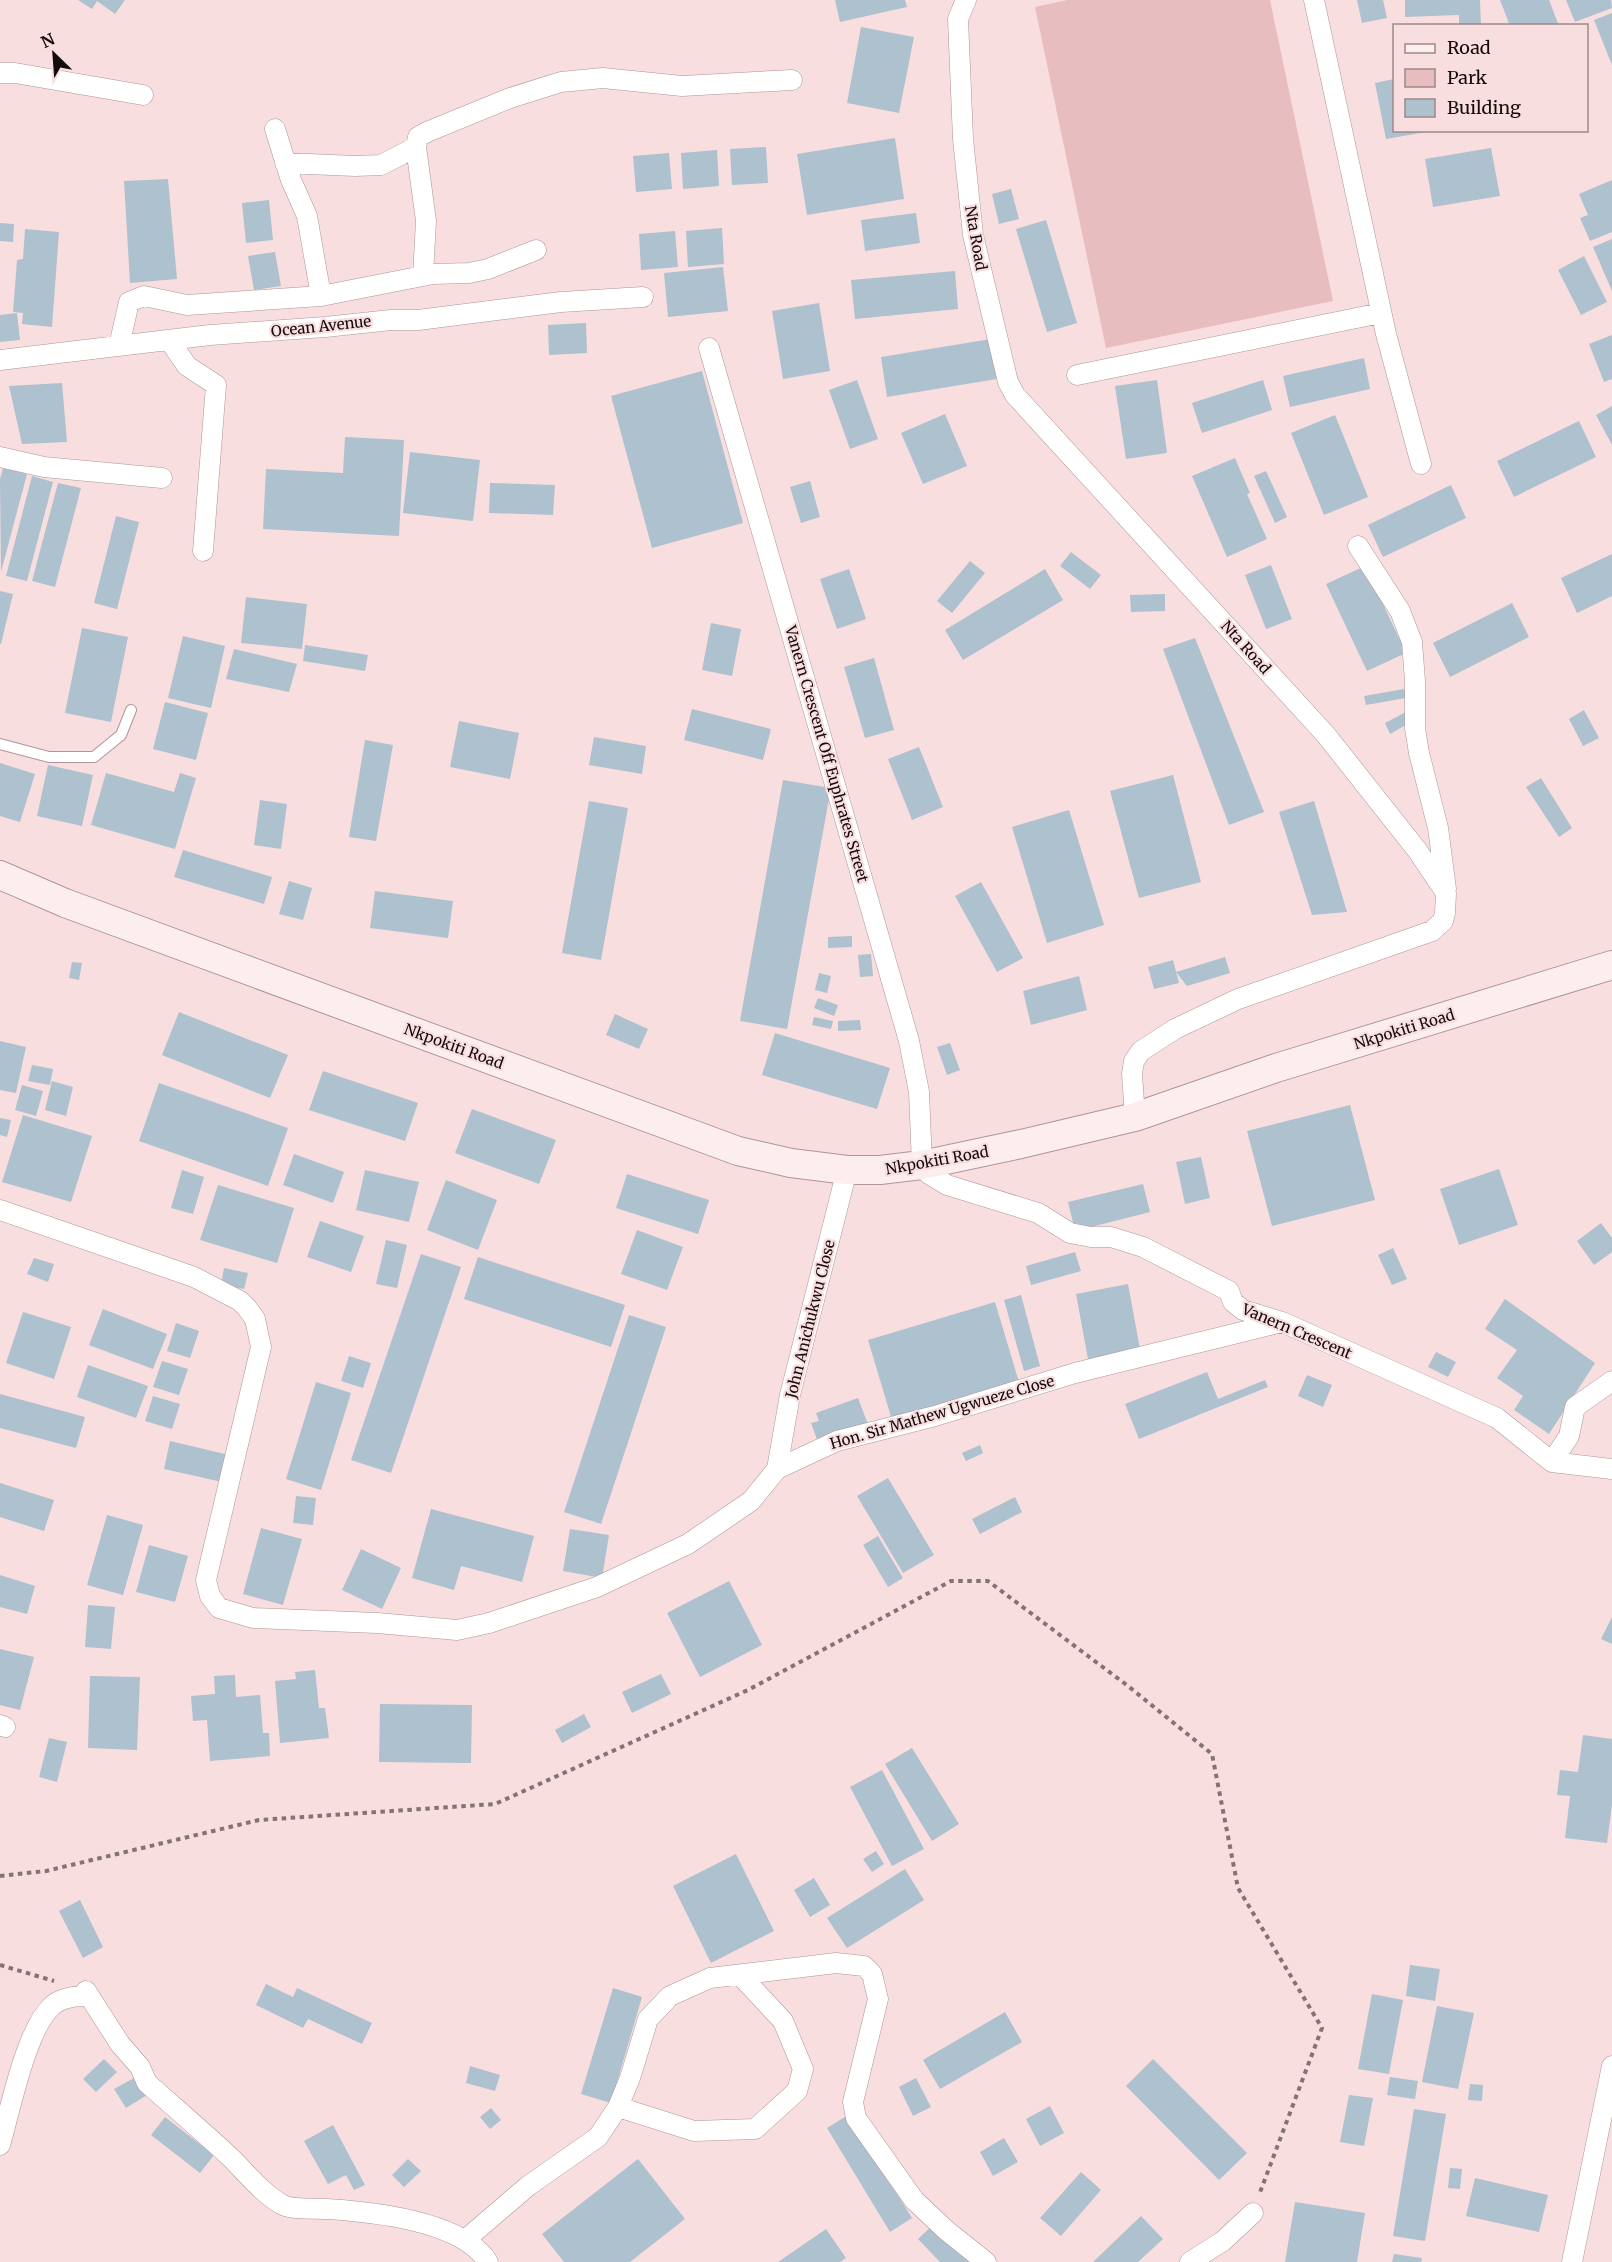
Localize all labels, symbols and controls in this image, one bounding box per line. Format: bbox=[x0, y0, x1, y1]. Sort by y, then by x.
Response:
north arrow bbox=[24, 24, 84, 84]
legend bbox=[1393, 24, 1588, 132]
text: N bbox=[38, 29, 58, 52]
text: Road bbox=[1447, 36, 1491, 59]
text: Park bbox=[1447, 66, 1488, 89]
text: Building bbox=[1447, 96, 1521, 119]
street label: Nta Road bbox=[961, 204, 991, 272]
street label: Ocean Avenue bbox=[270, 311, 372, 341]
street label: Nta Road bbox=[1217, 616, 1275, 678]
street label: Vanern Crescent Off Euphrates Street bbox=[781, 622, 873, 885]
street label: Nkpokiti Road bbox=[1351, 1005, 1457, 1053]
street label: Nkpokiti Road bbox=[402, 1019, 506, 1073]
street label: Nkpokiti Road bbox=[884, 1142, 990, 1178]
street label: John Anichukwu Close bbox=[781, 1238, 839, 1401]
street label: Vanern Crescent bbox=[1238, 1299, 1355, 1363]
street label: Hon. Sir Mathew Ugwueze Close bbox=[828, 1371, 1057, 1453]

